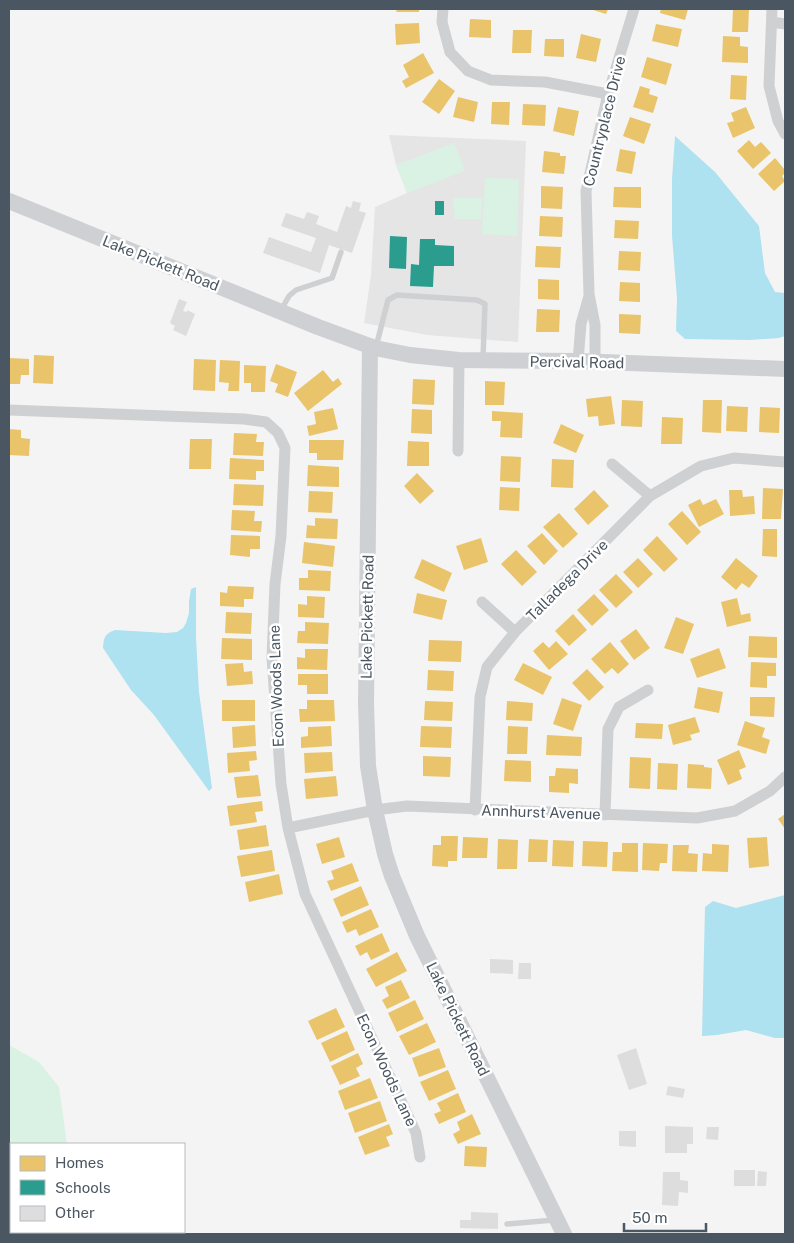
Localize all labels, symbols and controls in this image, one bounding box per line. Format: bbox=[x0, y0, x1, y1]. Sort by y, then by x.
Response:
street label: Countryplace Drive bbox=[580, 54, 628, 188]
street label: Lake Pickett Road bbox=[100, 232, 222, 294]
street label: Percival Road bbox=[529, 353, 625, 371]
street label: Talladega Drive bbox=[523, 536, 611, 624]
street label: Lake Pickett Road bbox=[357, 555, 377, 679]
street label: Econ Woods Lane bbox=[265, 625, 287, 747]
street label: Annhurst Avenue bbox=[481, 801, 601, 823]
street label: Lake Pickett Road bbox=[423, 959, 493, 1079]
street label: Econ Woods Lane bbox=[353, 1011, 421, 1129]
legend bbox=[10, 1143, 185, 1233]
text: Homes bbox=[55, 1154, 104, 1171]
text: Schools bbox=[55, 1179, 111, 1196]
scale bar bbox=[624, 1200, 706, 1232]
text: Other bbox=[55, 1204, 95, 1221]
text: 50 m bbox=[632, 1209, 667, 1226]

